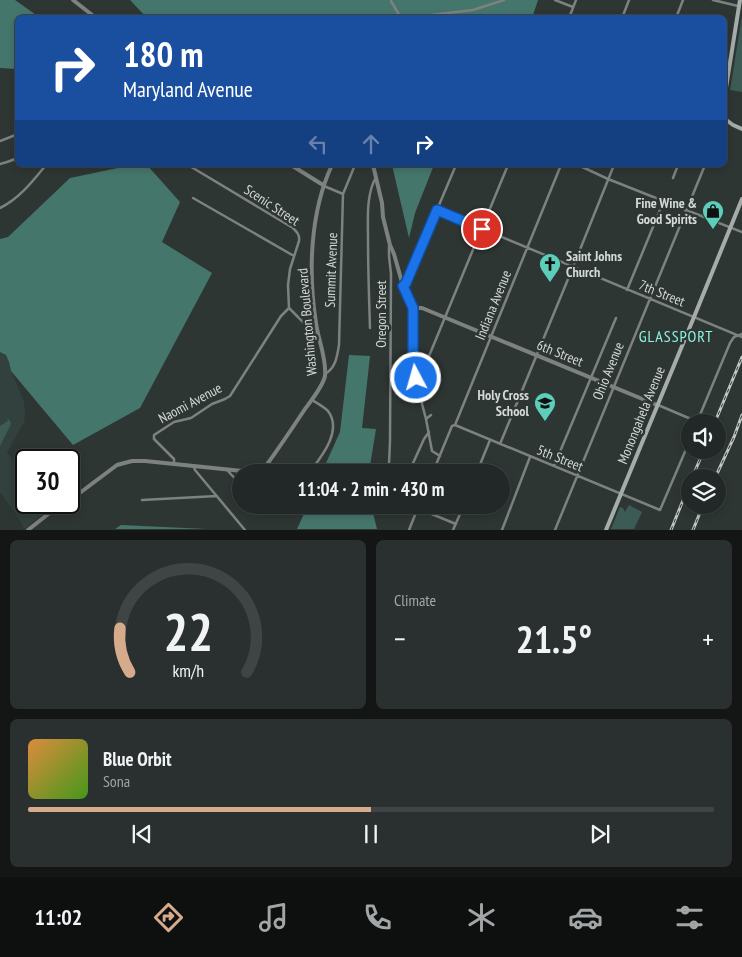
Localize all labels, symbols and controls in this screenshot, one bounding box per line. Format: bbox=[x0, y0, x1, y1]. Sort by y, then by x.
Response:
text: 180 m bbox=[123, 31, 204, 77]
icon: right bbox=[40, 35, 105, 100]
text: Maryland Avenue bbox=[123, 75, 253, 103]
icon: left bbox=[304, 130, 332, 158]
icon: ahead bbox=[357, 130, 385, 158]
icon: right bbox=[410, 130, 438, 158]
street label: Scenic Street bbox=[241, 180, 303, 230]
place label: Fine Wine & Good Spirits bbox=[635, 194, 697, 228]
shop icon: Fine Wine & Good Spirits bbox=[701, 199, 725, 230]
pin bbox=[461, 208, 503, 250]
icon: arrive bbox=[468, 215, 496, 243]
street label: Summit Avenue bbox=[321, 232, 341, 308]
place label: Saint Johns Church bbox=[566, 247, 622, 281]
church icon: Saint Johns Church bbox=[538, 252, 562, 283]
street label: Washington Boulevard bbox=[293, 267, 321, 377]
street label: Indiana Avenue bbox=[471, 267, 515, 343]
street label: 7th Street bbox=[636, 276, 688, 310]
street label: Oregon Street bbox=[372, 280, 390, 348]
district label: GLASSPORT bbox=[639, 326, 713, 346]
street label: 6th Street bbox=[534, 336, 586, 370]
street label: Ohio Avenue bbox=[588, 339, 628, 403]
position arrow bbox=[389, 351, 441, 403]
street label: Monongahela Avenue bbox=[613, 363, 669, 466]
street label: Naomi Avenue bbox=[155, 379, 225, 427]
place label: Holy Cross School bbox=[478, 386, 530, 420]
school or university icon: Holy Cross School bbox=[533, 391, 557, 422]
map controls bbox=[681, 414, 726, 514]
button: sound bbox=[681, 414, 726, 459]
street label: 5th Street bbox=[534, 441, 586, 475]
speed limit sign: 30 bbox=[15, 449, 80, 514]
button: layers bbox=[681, 469, 726, 514]
text: 11:04 · 2 min · 430 m bbox=[298, 477, 444, 501]
text: Climate bbox=[394, 590, 436, 610]
text: 22 bbox=[163, 598, 213, 665]
text: 21.5° bbox=[516, 614, 592, 663]
text: − bbox=[394, 620, 406, 657]
text: + bbox=[702, 620, 714, 657]
text: km/h bbox=[172, 659, 204, 682]
text: Blue Orbit bbox=[103, 747, 172, 771]
text: Sona bbox=[103, 771, 130, 791]
icon: previous bbox=[128, 820, 156, 848]
icon: pause bbox=[357, 820, 385, 848]
icon: next bbox=[586, 820, 614, 848]
icon: directions bbox=[151, 900, 186, 935]
icon: music bbox=[256, 900, 291, 935]
icon: phone bbox=[360, 900, 395, 935]
icon: climate bbox=[464, 900, 499, 935]
icon: car bbox=[568, 900, 603, 935]
icon: filters bbox=[672, 900, 707, 935]
text: 11:02 bbox=[35, 903, 82, 931]

